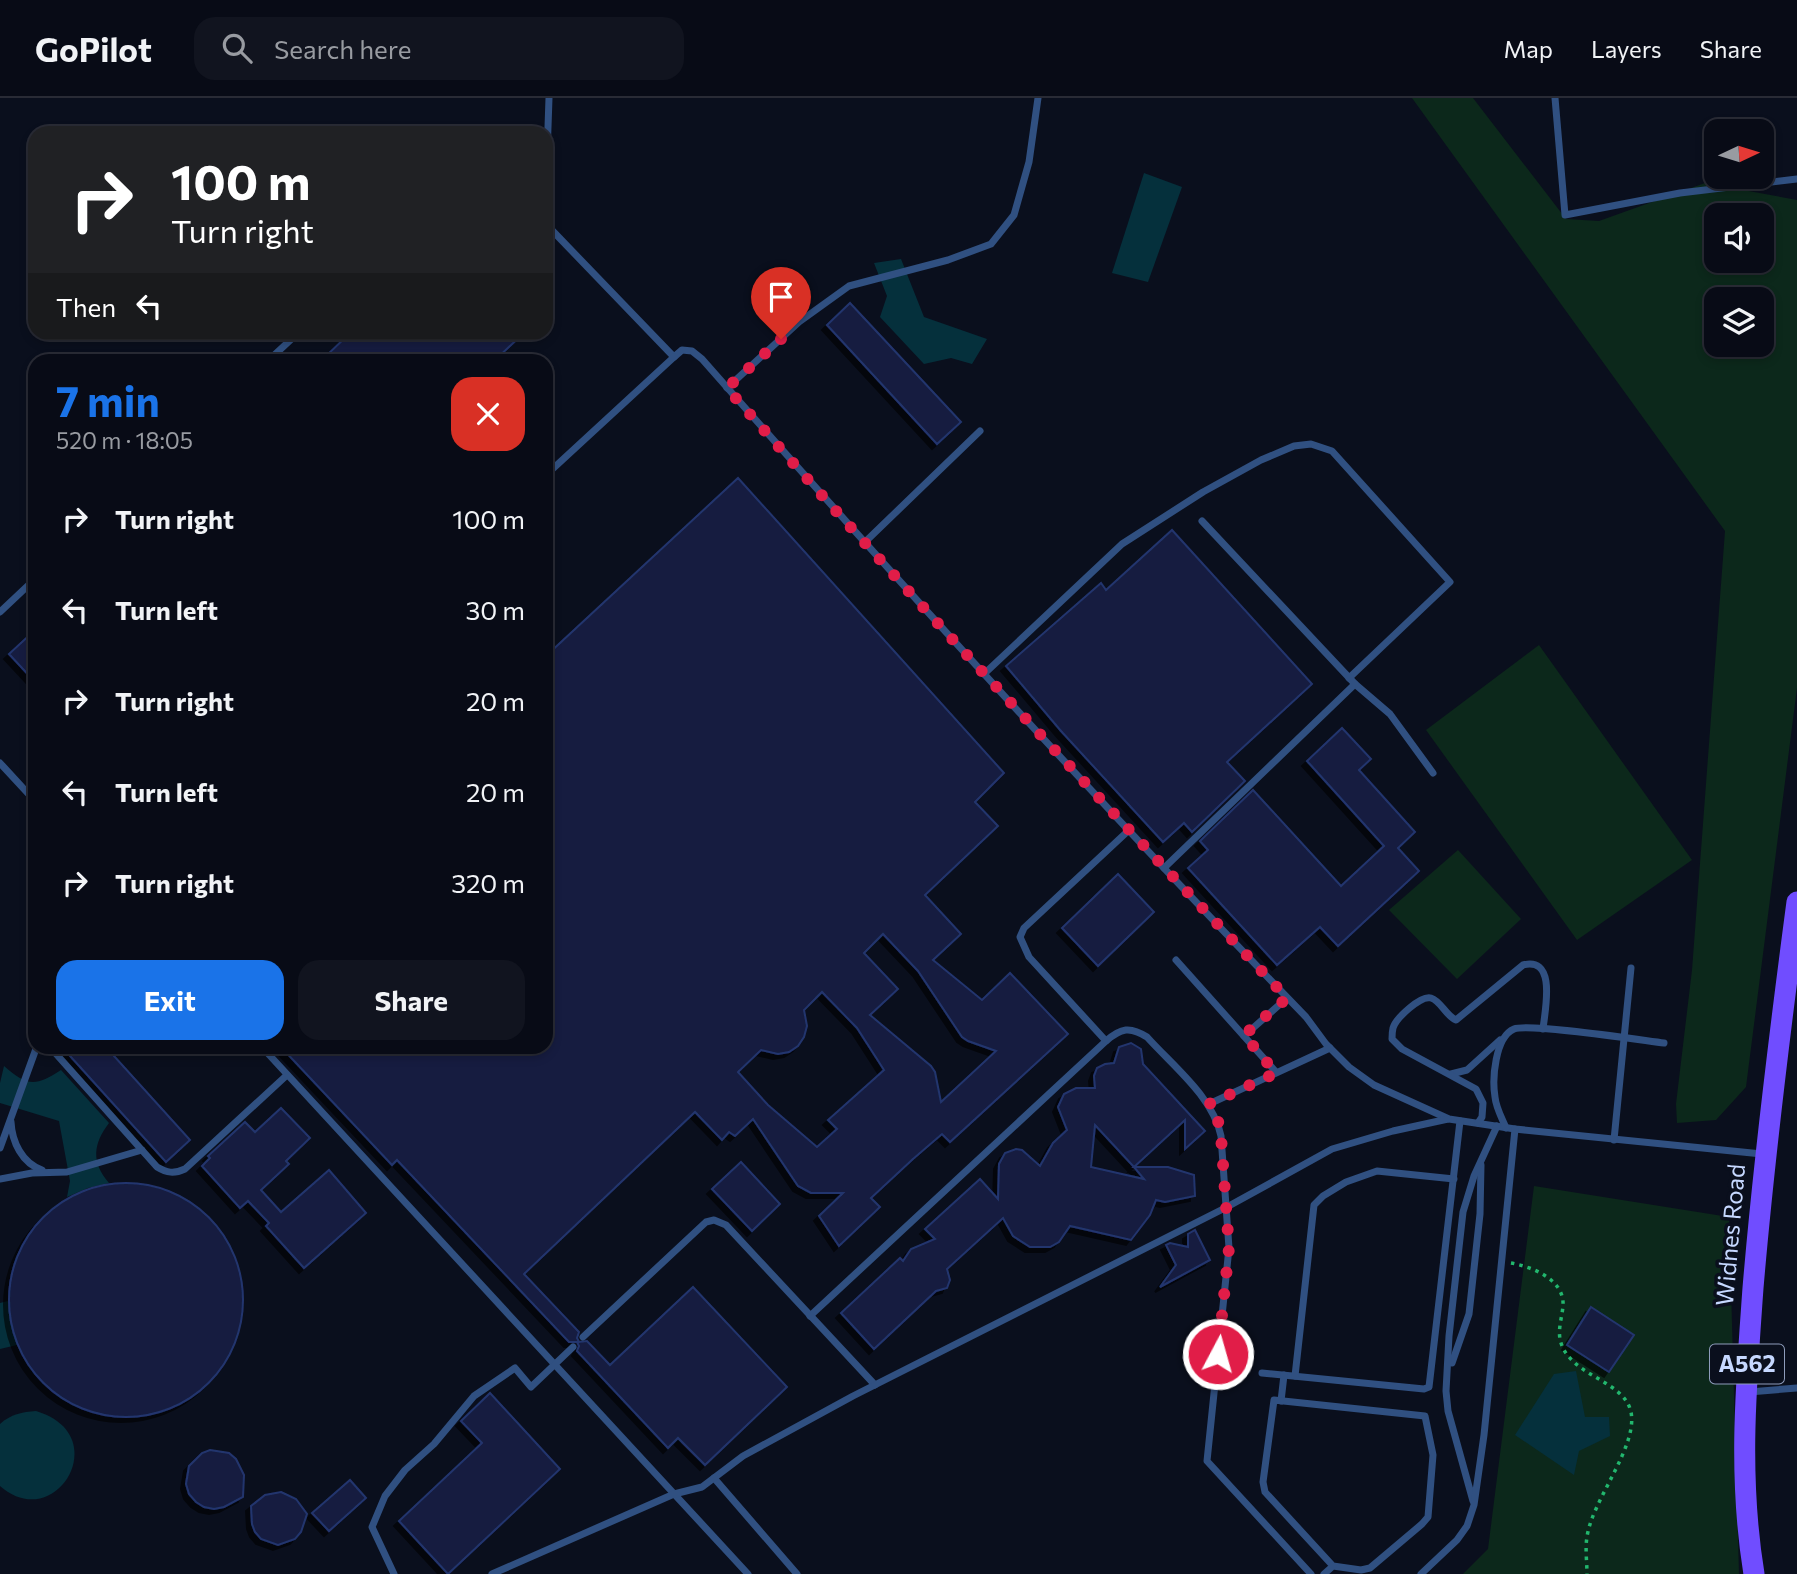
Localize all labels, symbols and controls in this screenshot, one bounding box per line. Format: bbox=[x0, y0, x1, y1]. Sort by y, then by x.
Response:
search box bbox=[194, 17, 684, 80]
text: GoPilot bbox=[35, 28, 152, 69]
icon: search bbox=[218, 29, 256, 67]
text: Search here bbox=[274, 33, 411, 64]
text: Map bbox=[1504, 34, 1553, 63]
text: Layers bbox=[1591, 34, 1662, 63]
text: Share bbox=[1700, 34, 1762, 63]
north arrow bbox=[1704, 119, 1774, 189]
map controls bbox=[1704, 119, 1774, 357]
text: 100 m bbox=[171, 150, 310, 210]
icon: right bbox=[56, 154, 147, 245]
button: sound bbox=[1704, 203, 1774, 273]
text: Turn right bbox=[171, 210, 314, 250]
pin bbox=[751, 267, 811, 339]
icon: arrive bbox=[762, 278, 800, 316]
icon: left bbox=[130, 287, 168, 325]
button: layers bbox=[1704, 287, 1774, 357]
text: Then bbox=[56, 291, 116, 322]
text: 7 min bbox=[56, 374, 160, 426]
button: close bbox=[451, 377, 525, 451]
text: 520 m · 18:05 bbox=[56, 426, 193, 454]
icon: right bbox=[56, 500, 94, 538]
text: Turn right bbox=[115, 503, 234, 534]
text: 100 m bbox=[452, 503, 525, 534]
icon: left bbox=[56, 591, 94, 629]
text: Turn left bbox=[115, 594, 218, 625]
text: 30 m bbox=[466, 594, 525, 625]
icon: right bbox=[56, 682, 94, 720]
text: Turn right bbox=[115, 685, 234, 716]
text: 20 m bbox=[466, 685, 525, 716]
icon: left bbox=[56, 773, 94, 811]
text: Turn left bbox=[115, 776, 218, 807]
text: 20 m bbox=[466, 776, 525, 807]
icon: right bbox=[56, 864, 94, 902]
text: Turn right bbox=[115, 867, 234, 898]
text: 320 m bbox=[451, 867, 525, 898]
button: Exit bbox=[56, 960, 284, 1040]
button: Share bbox=[298, 960, 525, 1040]
street label: Widnes Road bbox=[1709, 1163, 1750, 1307]
position arrow bbox=[1181, 1317, 1255, 1391]
road number: A562 bbox=[1710, 1344, 1784, 1384]

